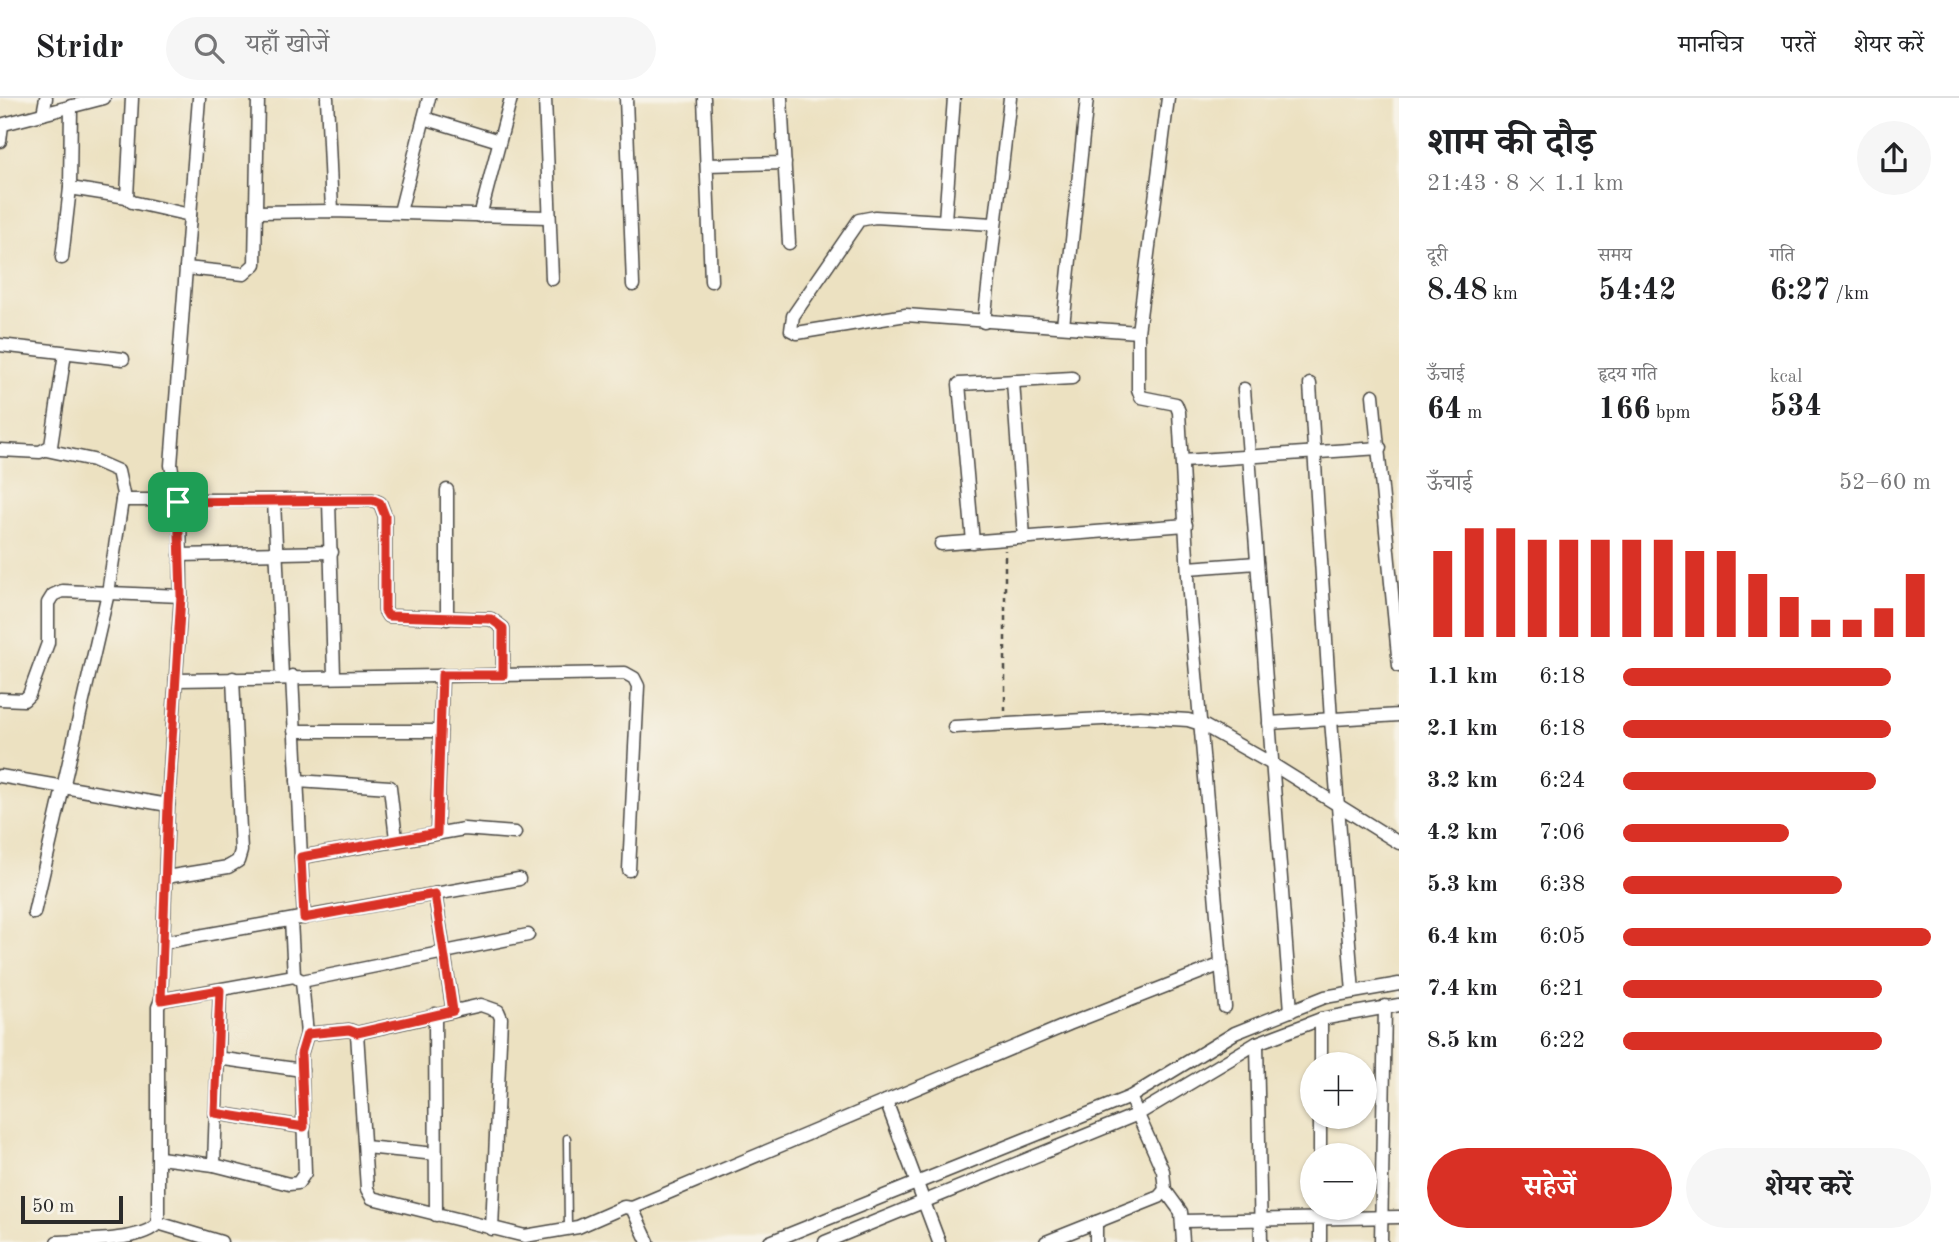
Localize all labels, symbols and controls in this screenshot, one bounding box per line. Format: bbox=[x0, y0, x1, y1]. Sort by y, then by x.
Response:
search box bbox=[166, 17, 656, 80]
icon: search bbox=[190, 29, 228, 67]
text: Stridr bbox=[35, 32, 124, 65]
text: यहाँ खोजें bbox=[246, 32, 329, 58]
text: मानचित्र bbox=[1678, 34, 1743, 58]
text: परतें bbox=[1781, 34, 1816, 58]
text: शेयर करें bbox=[1854, 34, 1924, 58]
button: share bbox=[1857, 121, 1931, 195]
text: शाम की दौड़ bbox=[1427, 125, 1595, 163]
text: 21:43 · 8 × 1.1 km bbox=[1427, 172, 1624, 195]
text: दूरी bbox=[1427, 247, 1448, 266]
text: समय bbox=[1598, 247, 1632, 266]
text: गति bbox=[1770, 247, 1795, 266]
text: 8.48 bbox=[1427, 276, 1488, 306]
text: 54:42 bbox=[1598, 276, 1676, 306]
text: 6:27 bbox=[1770, 276, 1830, 306]
text: km bbox=[1488, 285, 1518, 304]
text: /km bbox=[1830, 285, 1869, 304]
text: ऊँचाई bbox=[1427, 366, 1464, 385]
text: हृदय गति bbox=[1598, 366, 1657, 385]
text: kcal bbox=[1770, 368, 1802, 387]
text: 534 bbox=[1770, 392, 1822, 422]
text: 64 bbox=[1427, 395, 1462, 425]
text: 166 bbox=[1598, 395, 1651, 425]
text: m bbox=[1462, 404, 1482, 423]
text: bpm bbox=[1651, 404, 1691, 423]
text: 52–60 m bbox=[1839, 471, 1931, 494]
pin bbox=[148, 472, 208, 532]
text: ऊँचाई bbox=[1427, 472, 1472, 495]
icon: arrive bbox=[159, 483, 197, 521]
text: 1.1 km bbox=[1427, 665, 1498, 688]
text: 6:18 bbox=[1539, 665, 1585, 688]
text: 2.1 km bbox=[1427, 717, 1498, 740]
text: 6:18 bbox=[1539, 717, 1585, 740]
text: 3.2 km bbox=[1427, 769, 1498, 792]
text: 6:24 bbox=[1539, 769, 1585, 792]
text: 4.2 km bbox=[1427, 821, 1498, 844]
text: 7:06 bbox=[1539, 821, 1585, 844]
text: 5.3 km bbox=[1427, 873, 1498, 896]
text: 6:38 bbox=[1539, 873, 1585, 896]
text: 6.4 km bbox=[1427, 925, 1498, 948]
text: 6:05 bbox=[1539, 925, 1585, 948]
text: 7.4 km bbox=[1427, 977, 1498, 1000]
text: 6:21 bbox=[1539, 977, 1585, 1000]
text: 8.5 km bbox=[1427, 1029, 1498, 1052]
text: 6:22 bbox=[1539, 1029, 1585, 1052]
map controls bbox=[1300, 1052, 1377, 1220]
button: + bbox=[1300, 1052, 1377, 1129]
button: − bbox=[1300, 1143, 1377, 1220]
button: सहेजें bbox=[1427, 1148, 1672, 1228]
button: शेयर करें bbox=[1686, 1148, 1931, 1228]
scale bar bbox=[21, 1193, 122, 1225]
text: 50 m bbox=[32, 1198, 74, 1217]

